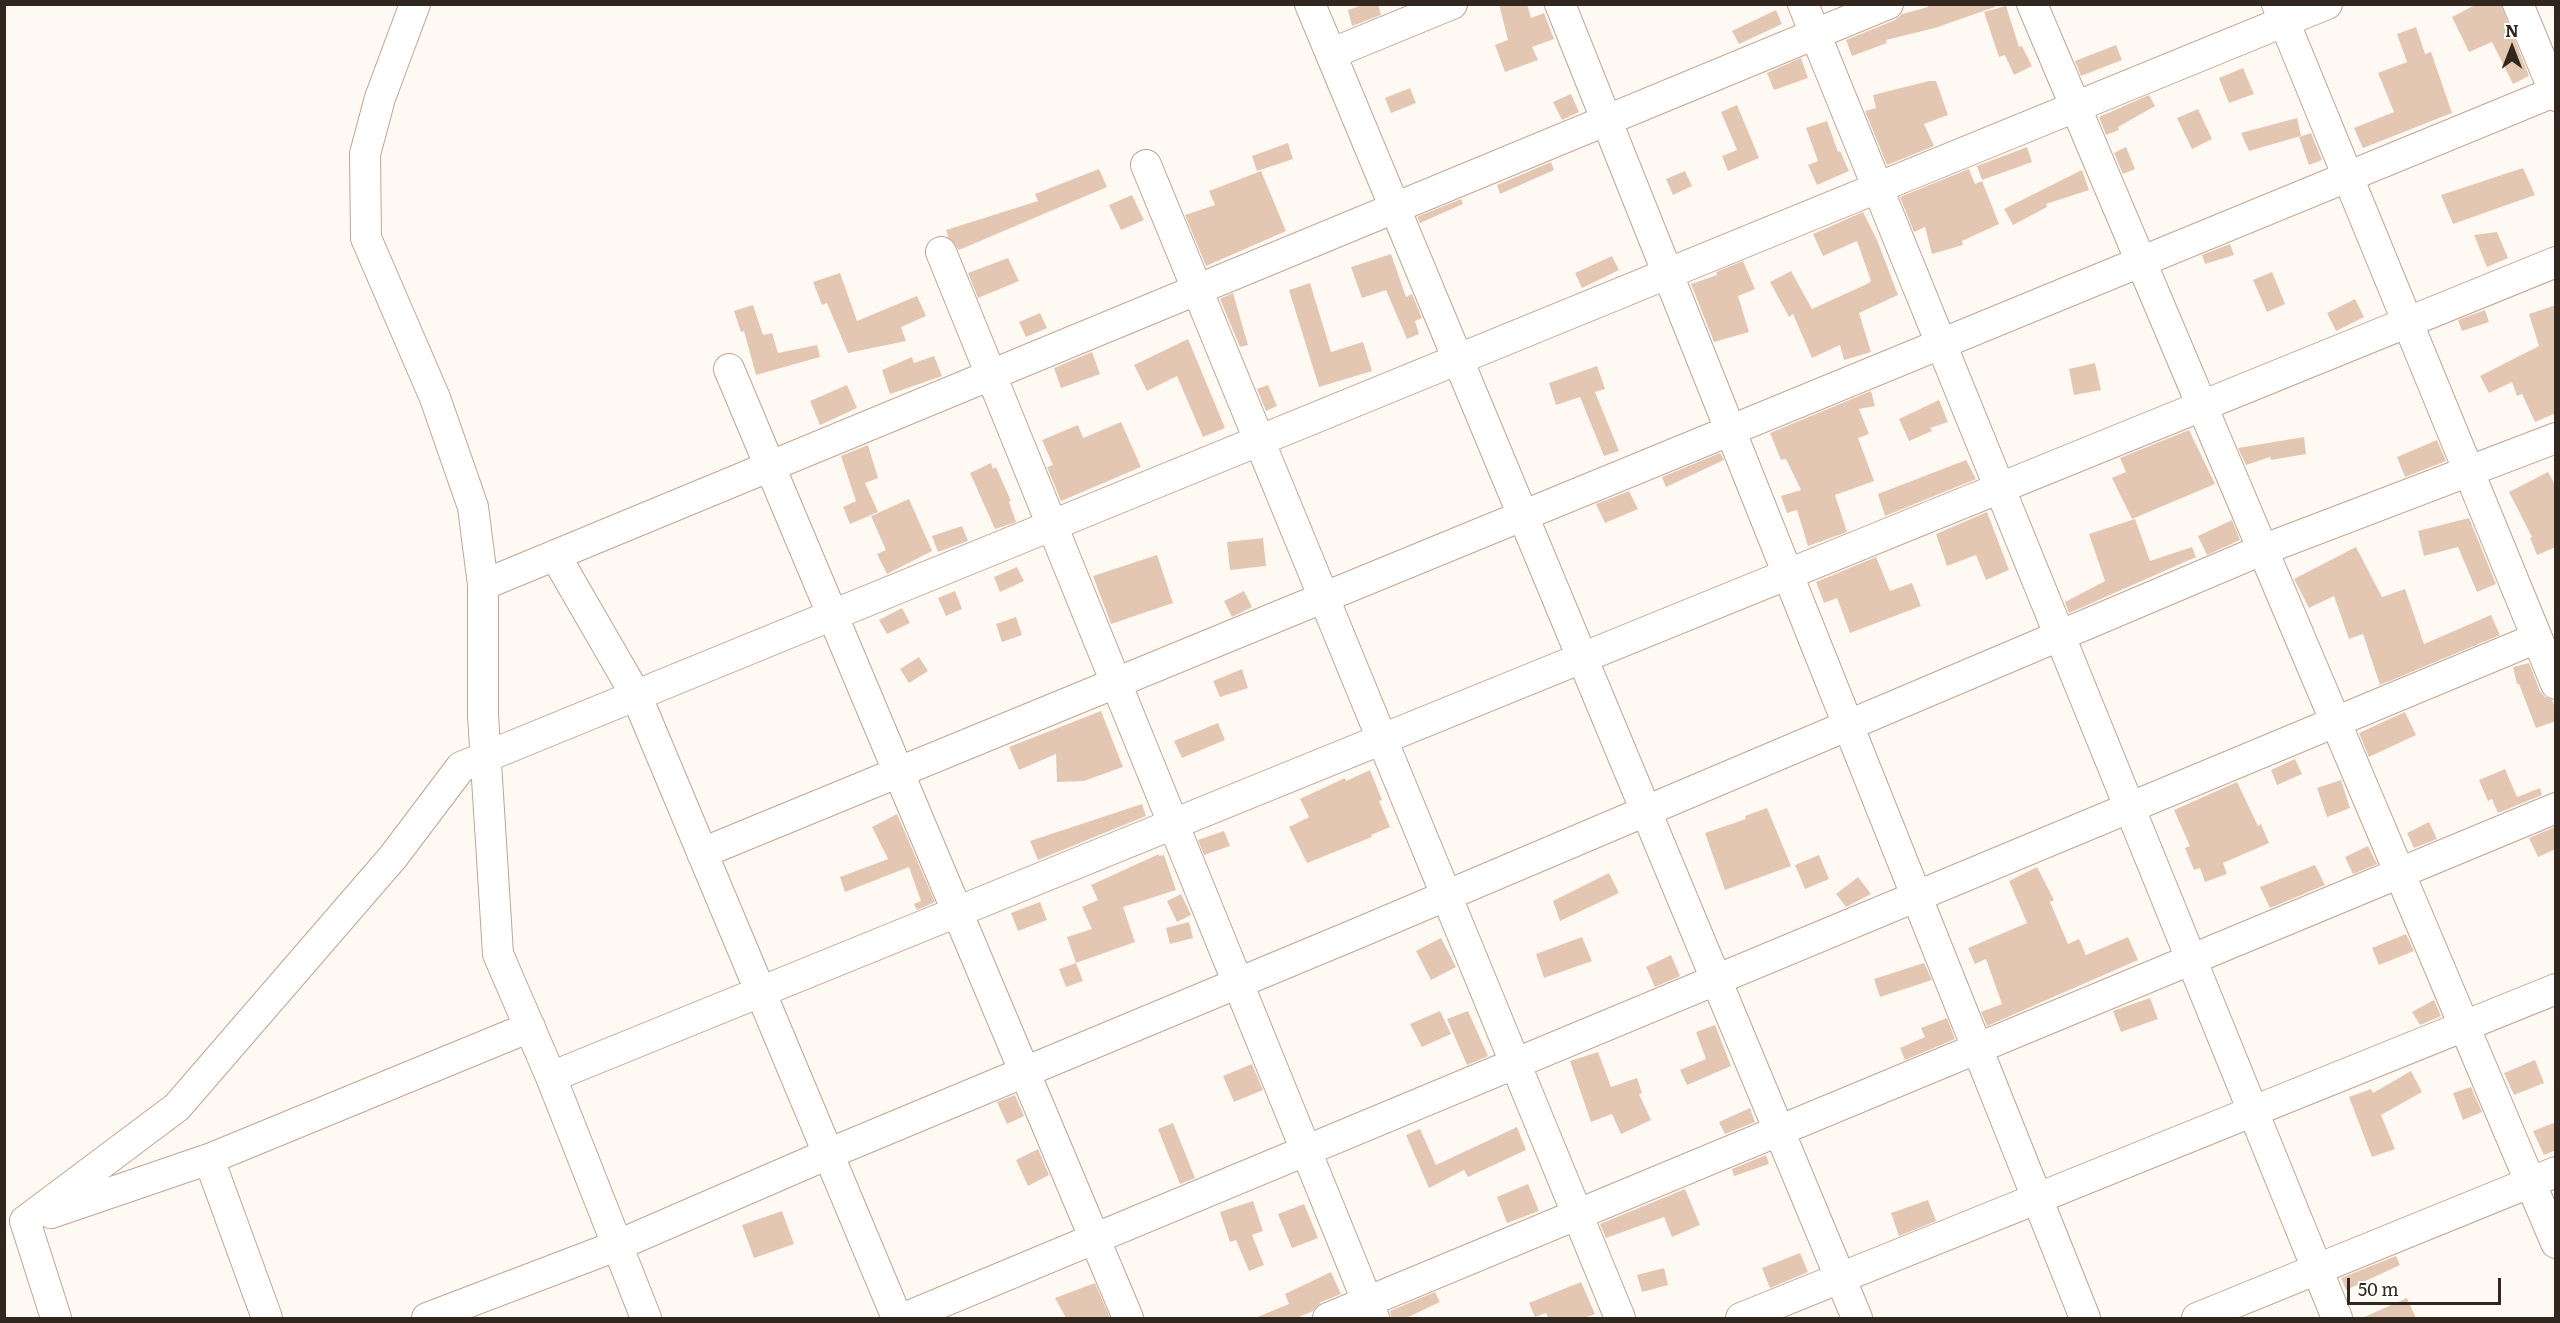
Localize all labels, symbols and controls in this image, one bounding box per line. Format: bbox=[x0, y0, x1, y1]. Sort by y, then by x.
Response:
north arrow bbox=[2482, 18, 2542, 78]
text: N bbox=[2505, 18, 2519, 42]
scale bar bbox=[2350, 1266, 2504, 1304]
text: 50 m bbox=[2358, 1275, 2399, 1302]

